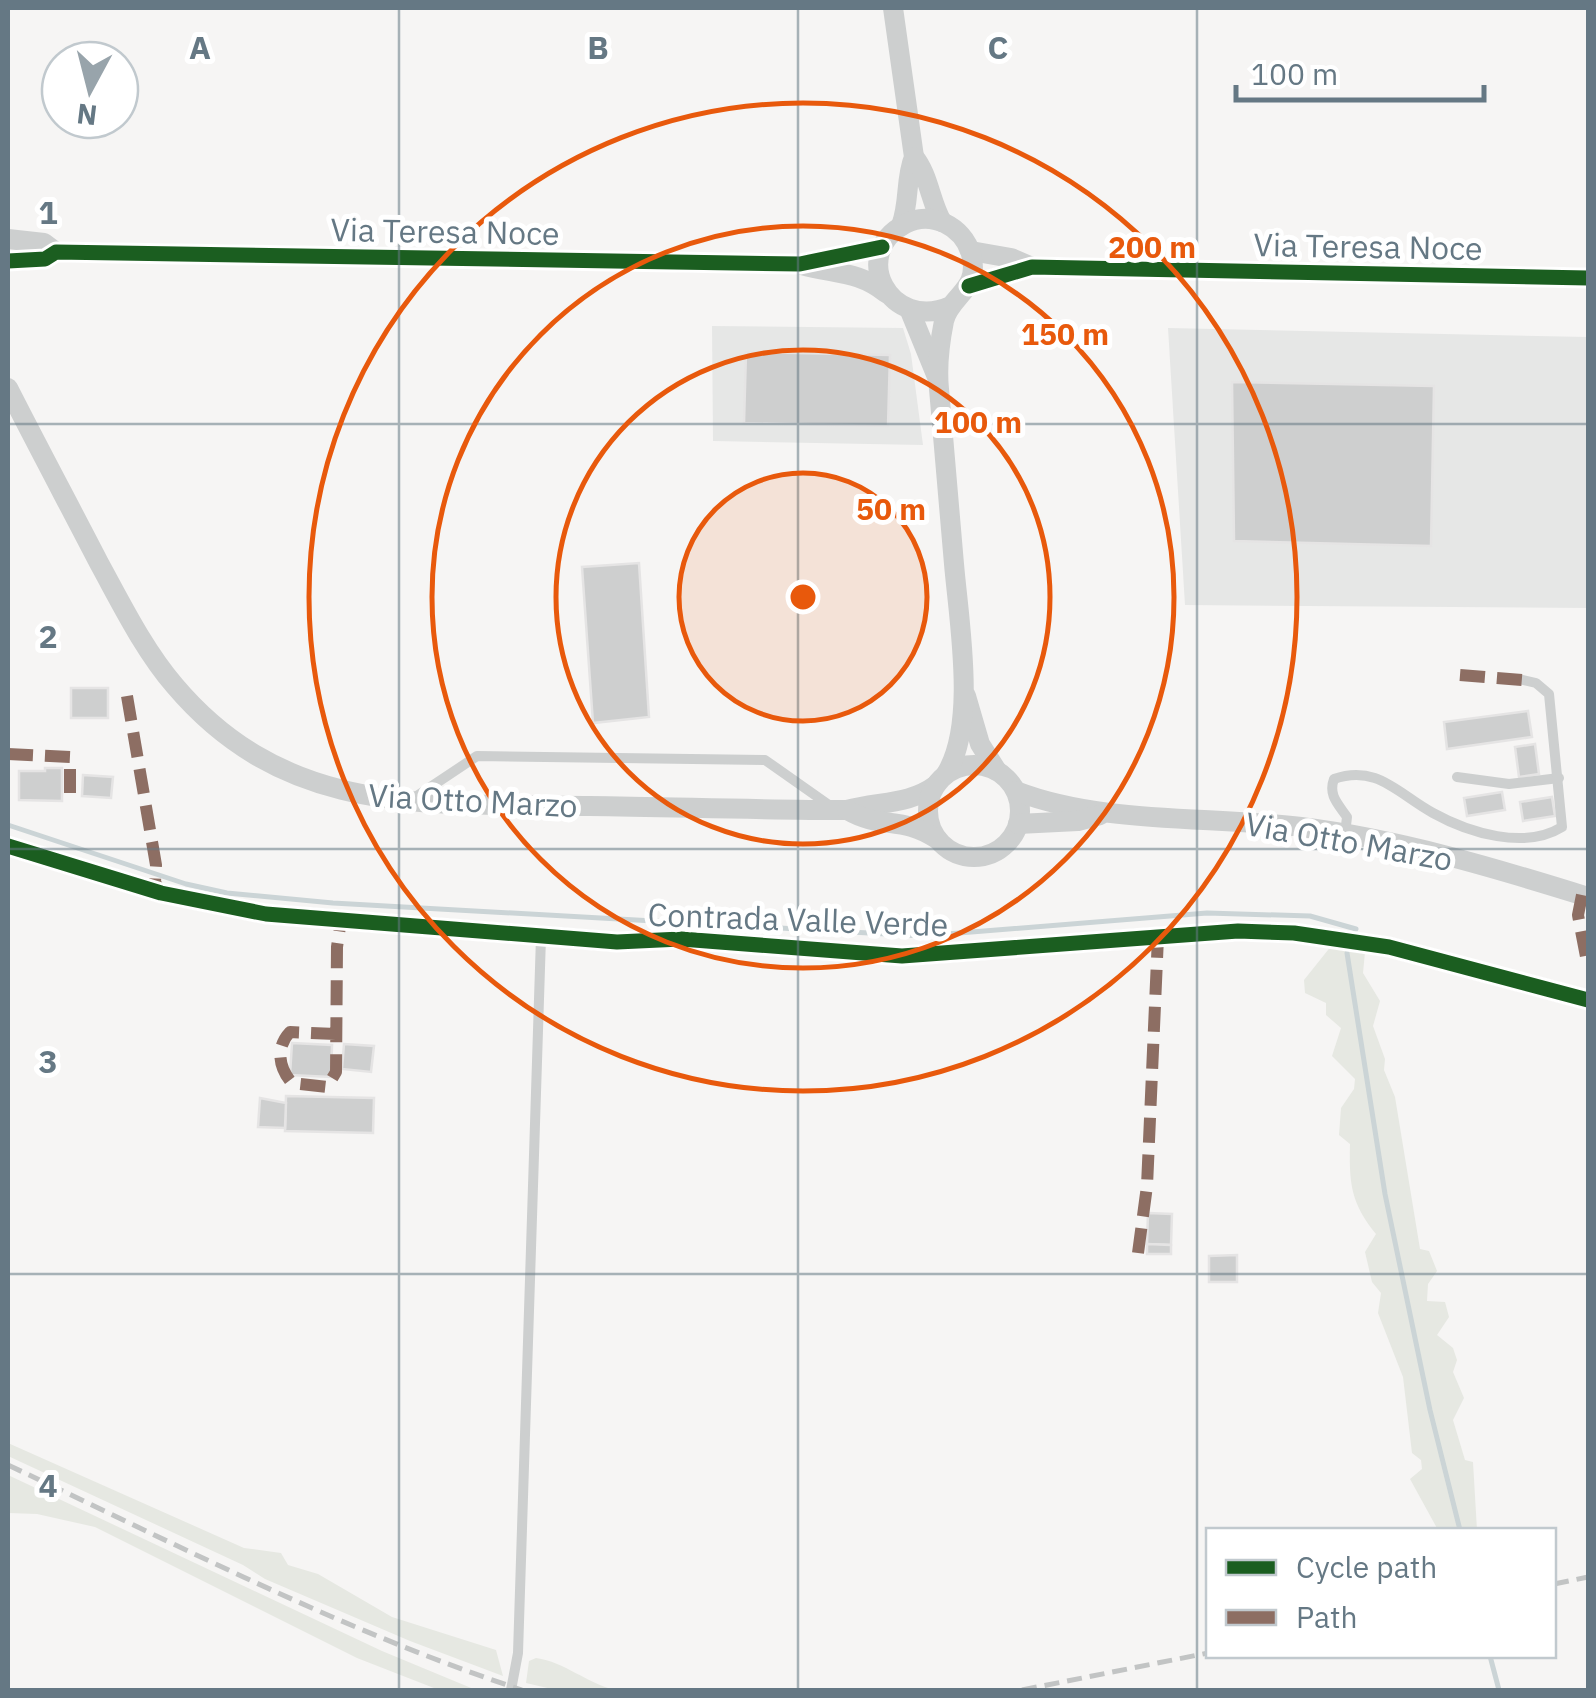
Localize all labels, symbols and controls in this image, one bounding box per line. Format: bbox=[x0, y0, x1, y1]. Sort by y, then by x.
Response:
text: A bbox=[189, 26, 211, 68]
text: B bbox=[587, 26, 609, 68]
text: C bbox=[988, 26, 1008, 68]
north arrow bbox=[40, 40, 140, 140]
scale bar bbox=[1236, 40, 1484, 102]
text: 100 m bbox=[1251, 54, 1338, 93]
text: N bbox=[75, 96, 99, 135]
text: 1 bbox=[38, 191, 58, 233]
street label: Via Teresa Noce bbox=[330, 208, 560, 254]
street label: Via Teresa Noce bbox=[1253, 223, 1483, 269]
text: 200 m bbox=[1108, 227, 1196, 266]
text: 150 m bbox=[1021, 314, 1109, 353]
text: 100 m bbox=[934, 402, 1022, 441]
text: 50 m bbox=[856, 489, 926, 528]
centre of rings bbox=[785, 579, 821, 615]
text: 2 bbox=[38, 615, 58, 657]
street label: Via Otto Marzo bbox=[367, 774, 579, 826]
street label: Via Otto Marzo bbox=[1242, 802, 1456, 880]
street label: Contrada Valle Verde bbox=[647, 893, 949, 945]
text: 3 bbox=[38, 1040, 58, 1082]
text: 4 bbox=[38, 1464, 58, 1506]
legend bbox=[1206, 1528, 1556, 1658]
text: Cycle path bbox=[1296, 1547, 1437, 1586]
text: Path bbox=[1296, 1597, 1357, 1636]

